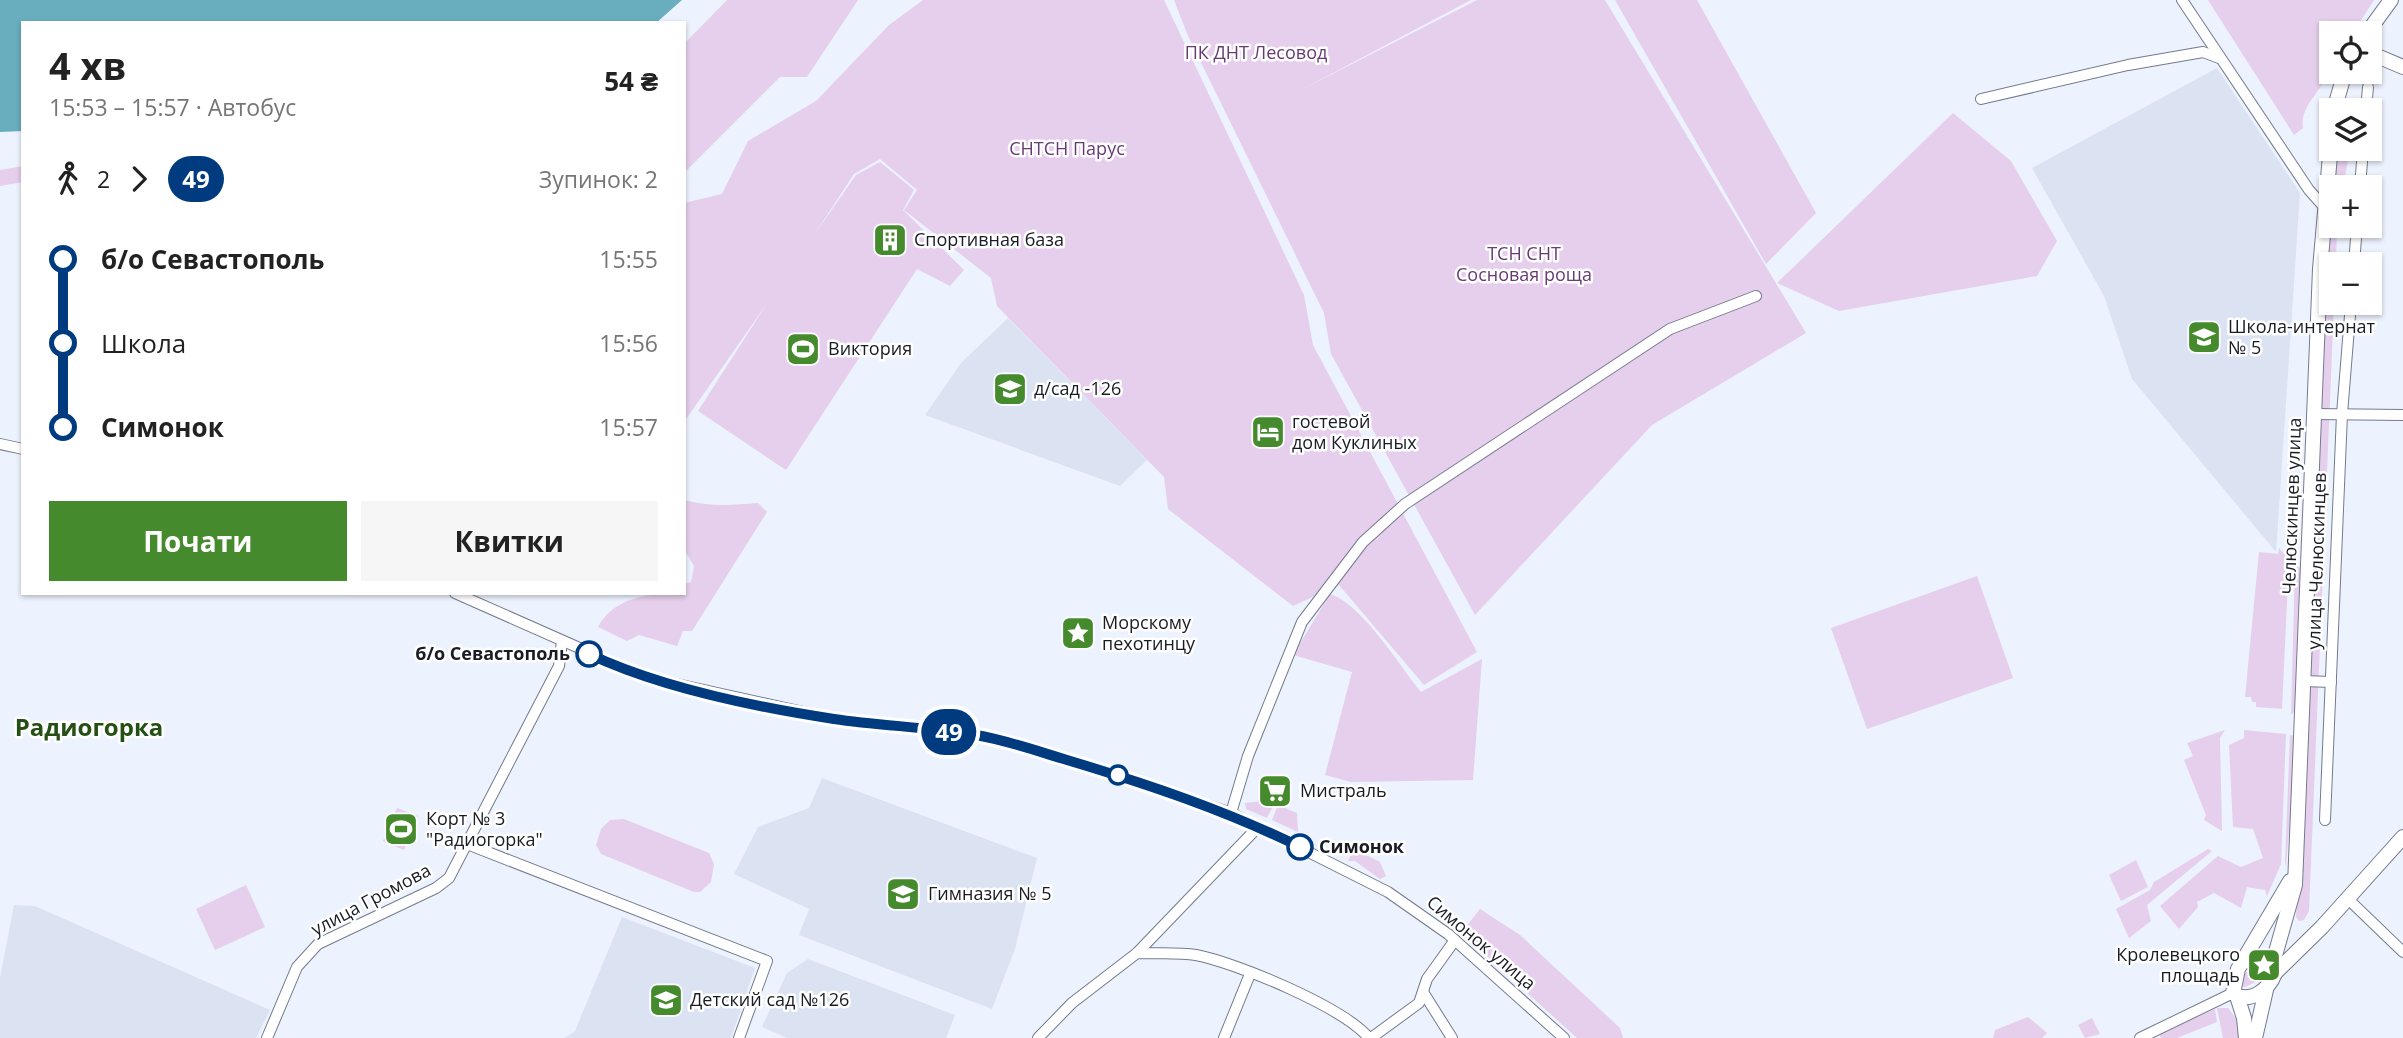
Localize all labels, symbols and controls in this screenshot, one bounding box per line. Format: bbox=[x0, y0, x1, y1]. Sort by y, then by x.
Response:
map controls bbox=[2319, 21, 2382, 315]
button: locate bbox=[2319, 21, 2382, 84]
text: 4 хв bbox=[49, 39, 126, 91]
park label: ПК ДНТ Лесовод bbox=[1185, 40, 1327, 64]
text: 54 ₴ bbox=[604, 63, 658, 99]
text: 15:53 – 15:57 · Автобус bbox=[49, 91, 296, 123]
button: layers bbox=[2319, 98, 2382, 161]
park label: СНТСН Парус bbox=[1009, 136, 1125, 160]
icon: walk bbox=[49, 160, 87, 198]
icon: forward bbox=[120, 160, 158, 198]
text: 49 bbox=[182, 162, 210, 195]
text: 2 bbox=[97, 163, 110, 195]
text: Зупинок: 2 bbox=[539, 163, 658, 195]
button: + bbox=[2319, 175, 2382, 238]
building icon: Спортивная база bbox=[871, 221, 909, 259]
place label: Спортивная база bbox=[914, 227, 1064, 251]
text: б/о Севастополь bbox=[101, 241, 324, 277]
park label: ТСН СНТ Сосновая роща bbox=[1456, 241, 1592, 286]
text: 15:55 bbox=[599, 243, 658, 275]
button: − bbox=[2319, 252, 2382, 315]
place label: Школа-интернат № 5 bbox=[2228, 314, 2376, 359]
school or university icon: Школа-интернат № 5 bbox=[2185, 318, 2223, 356]
text: Школа bbox=[101, 325, 186, 361]
text: 15:56 bbox=[599, 327, 658, 359]
sports icon: Виктория bbox=[784, 330, 822, 368]
place label: Виктория bbox=[828, 336, 912, 360]
school or university icon: д/сад -126 bbox=[991, 370, 1029, 408]
place label: д/сад -126 bbox=[1034, 376, 1121, 400]
text: Симонок bbox=[101, 409, 224, 445]
place label: гостевой дом Куклиных bbox=[1292, 409, 1417, 454]
text: 15:57 bbox=[599, 411, 658, 443]
hotel icon: гостевой дом Куклиных bbox=[1249, 413, 1287, 451]
street label: Челюскинцев улица bbox=[2276, 417, 2306, 595]
street label: улица Челюскинцев bbox=[2301, 472, 2331, 650]
button: Почати bbox=[49, 501, 347, 581]
button: Квитки bbox=[361, 501, 658, 581]
place label: Морскому пехотинцу bbox=[1102, 610, 1196, 655]
place icon: Морскому пехотинцу bbox=[1059, 614, 1097, 652]
place label: б/о Севастополь bbox=[415, 641, 570, 665]
marker: б/о Севастополь bbox=[576, 641, 602, 667]
line badge: 49 bbox=[918, 709, 981, 755]
district label: Радиогорка bbox=[15, 710, 163, 743]
text: 49 bbox=[935, 715, 963, 748]
unlabelled marker bbox=[1108, 765, 1128, 785]
supermarket icon: Мистраль bbox=[1256, 772, 1294, 810]
place label: Мистраль bbox=[1300, 778, 1387, 802]
place label: Корт № 3 "Радиогорка" bbox=[426, 806, 543, 851]
sports icon: Корт № 3 "Радиогорка" bbox=[382, 810, 420, 848]
marker: Симонок bbox=[1287, 834, 1313, 860]
place label: Симонок bbox=[1319, 834, 1405, 858]
street label: улица Громова bbox=[306, 857, 435, 941]
school or university icon: Гимназия № 5 bbox=[884, 875, 922, 913]
place label: Гимназия № 5 bbox=[928, 881, 1052, 905]
street label: Симонок улица bbox=[1422, 890, 1541, 995]
place label: Кролевецкого площадь bbox=[2116, 942, 2240, 987]
place icon: Кролевецкого площадь bbox=[2245, 946, 2283, 984]
school or university icon: Детский сад №126 bbox=[647, 981, 685, 1019]
place label: Детский сад №126 bbox=[690, 987, 849, 1011]

